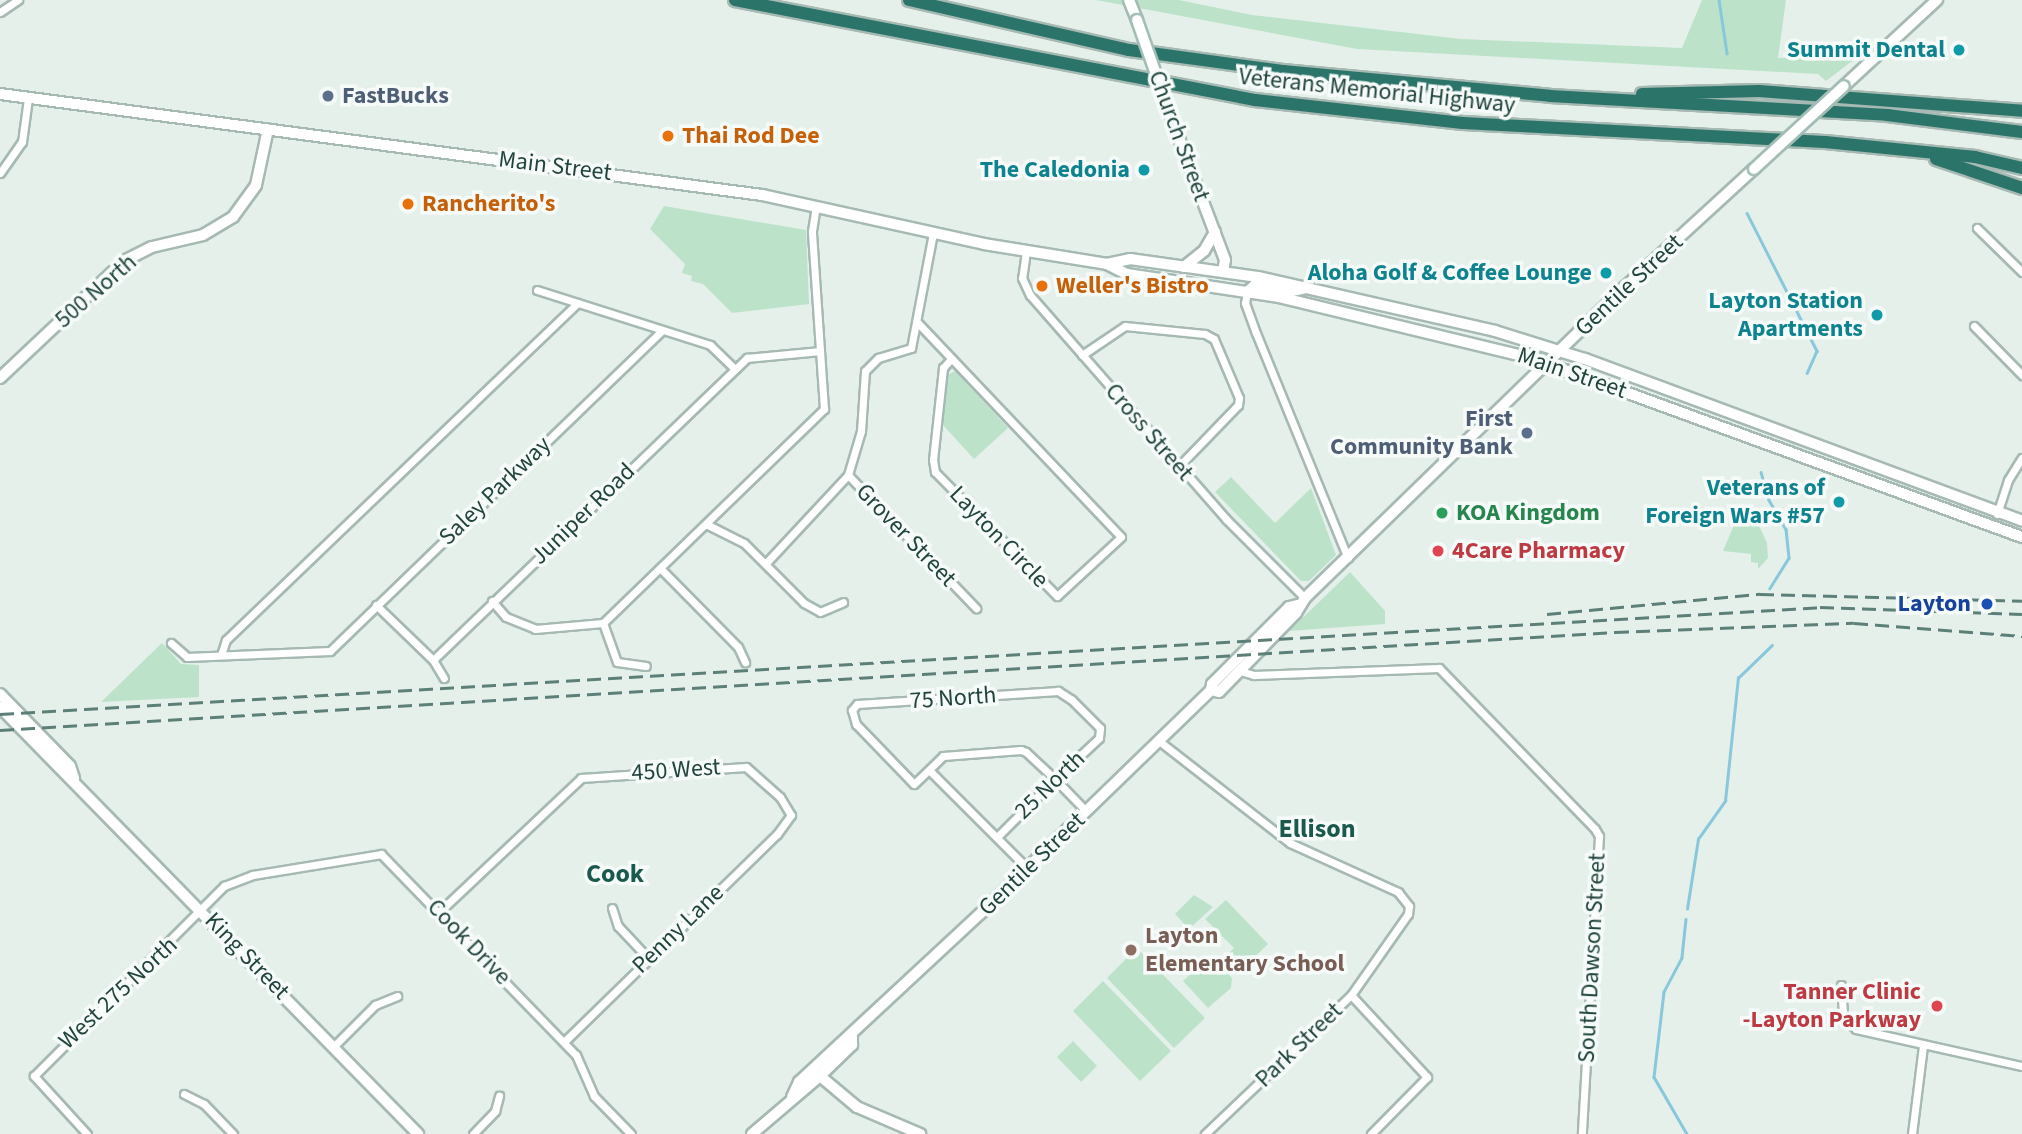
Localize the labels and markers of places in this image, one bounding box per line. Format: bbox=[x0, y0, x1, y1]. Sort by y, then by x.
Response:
place label: Summit Dental bbox=[1787, 36, 1945, 64]
marker: Summit Dental bbox=[1951, 42, 1967, 58]
place label: FastBucks bbox=[342, 82, 449, 110]
marker: FastBucks bbox=[320, 88, 336, 104]
place label: Thai Rod Dee bbox=[682, 122, 820, 150]
marker: Thai Rod Dee bbox=[660, 128, 676, 144]
place label: The Caledonia bbox=[980, 156, 1130, 184]
marker: The Caledonia bbox=[1136, 162, 1152, 178]
place label: Rancherito's bbox=[422, 190, 555, 218]
marker: Rancherito's bbox=[400, 196, 416, 212]
place label: Aloha Golf & Coffee Lounge bbox=[1308, 259, 1592, 287]
marker: Aloha Golf & Coffee Lounge bbox=[1598, 265, 1614, 281]
place label: Weller's Bistro bbox=[1056, 272, 1209, 300]
marker: Weller's Bistro bbox=[1034, 278, 1050, 294]
place label: Layton Station Apartments bbox=[1708, 287, 1863, 343]
marker: Layton Station Apartments bbox=[1869, 307, 1885, 323]
place label: First Community Bank bbox=[1330, 405, 1513, 461]
marker: First Community Bank bbox=[1519, 425, 1535, 441]
place label: Veterans of Foreign Wars #57 bbox=[1645, 474, 1825, 530]
marker: Veterans of Foreign Wars #57 bbox=[1831, 494, 1847, 510]
place label: KOA Kingdom bbox=[1456, 499, 1600, 527]
marker: KOA Kingdom bbox=[1434, 505, 1450, 521]
place label: 4Care Pharmacy bbox=[1452, 537, 1625, 565]
marker: 4Care Pharmacy bbox=[1430, 543, 1446, 559]
place label: Layton bbox=[1898, 590, 1971, 618]
marker: Layton bbox=[1977, 594, 1997, 614]
place label: Layton Elementary School bbox=[1145, 922, 1344, 978]
marker: Layton Elementary School bbox=[1123, 942, 1139, 958]
place label: Tanner Clinic -Layton Parkway bbox=[1742, 978, 1921, 1034]
marker: Tanner Clinic -Layton Parkway bbox=[1927, 996, 1947, 1016]

